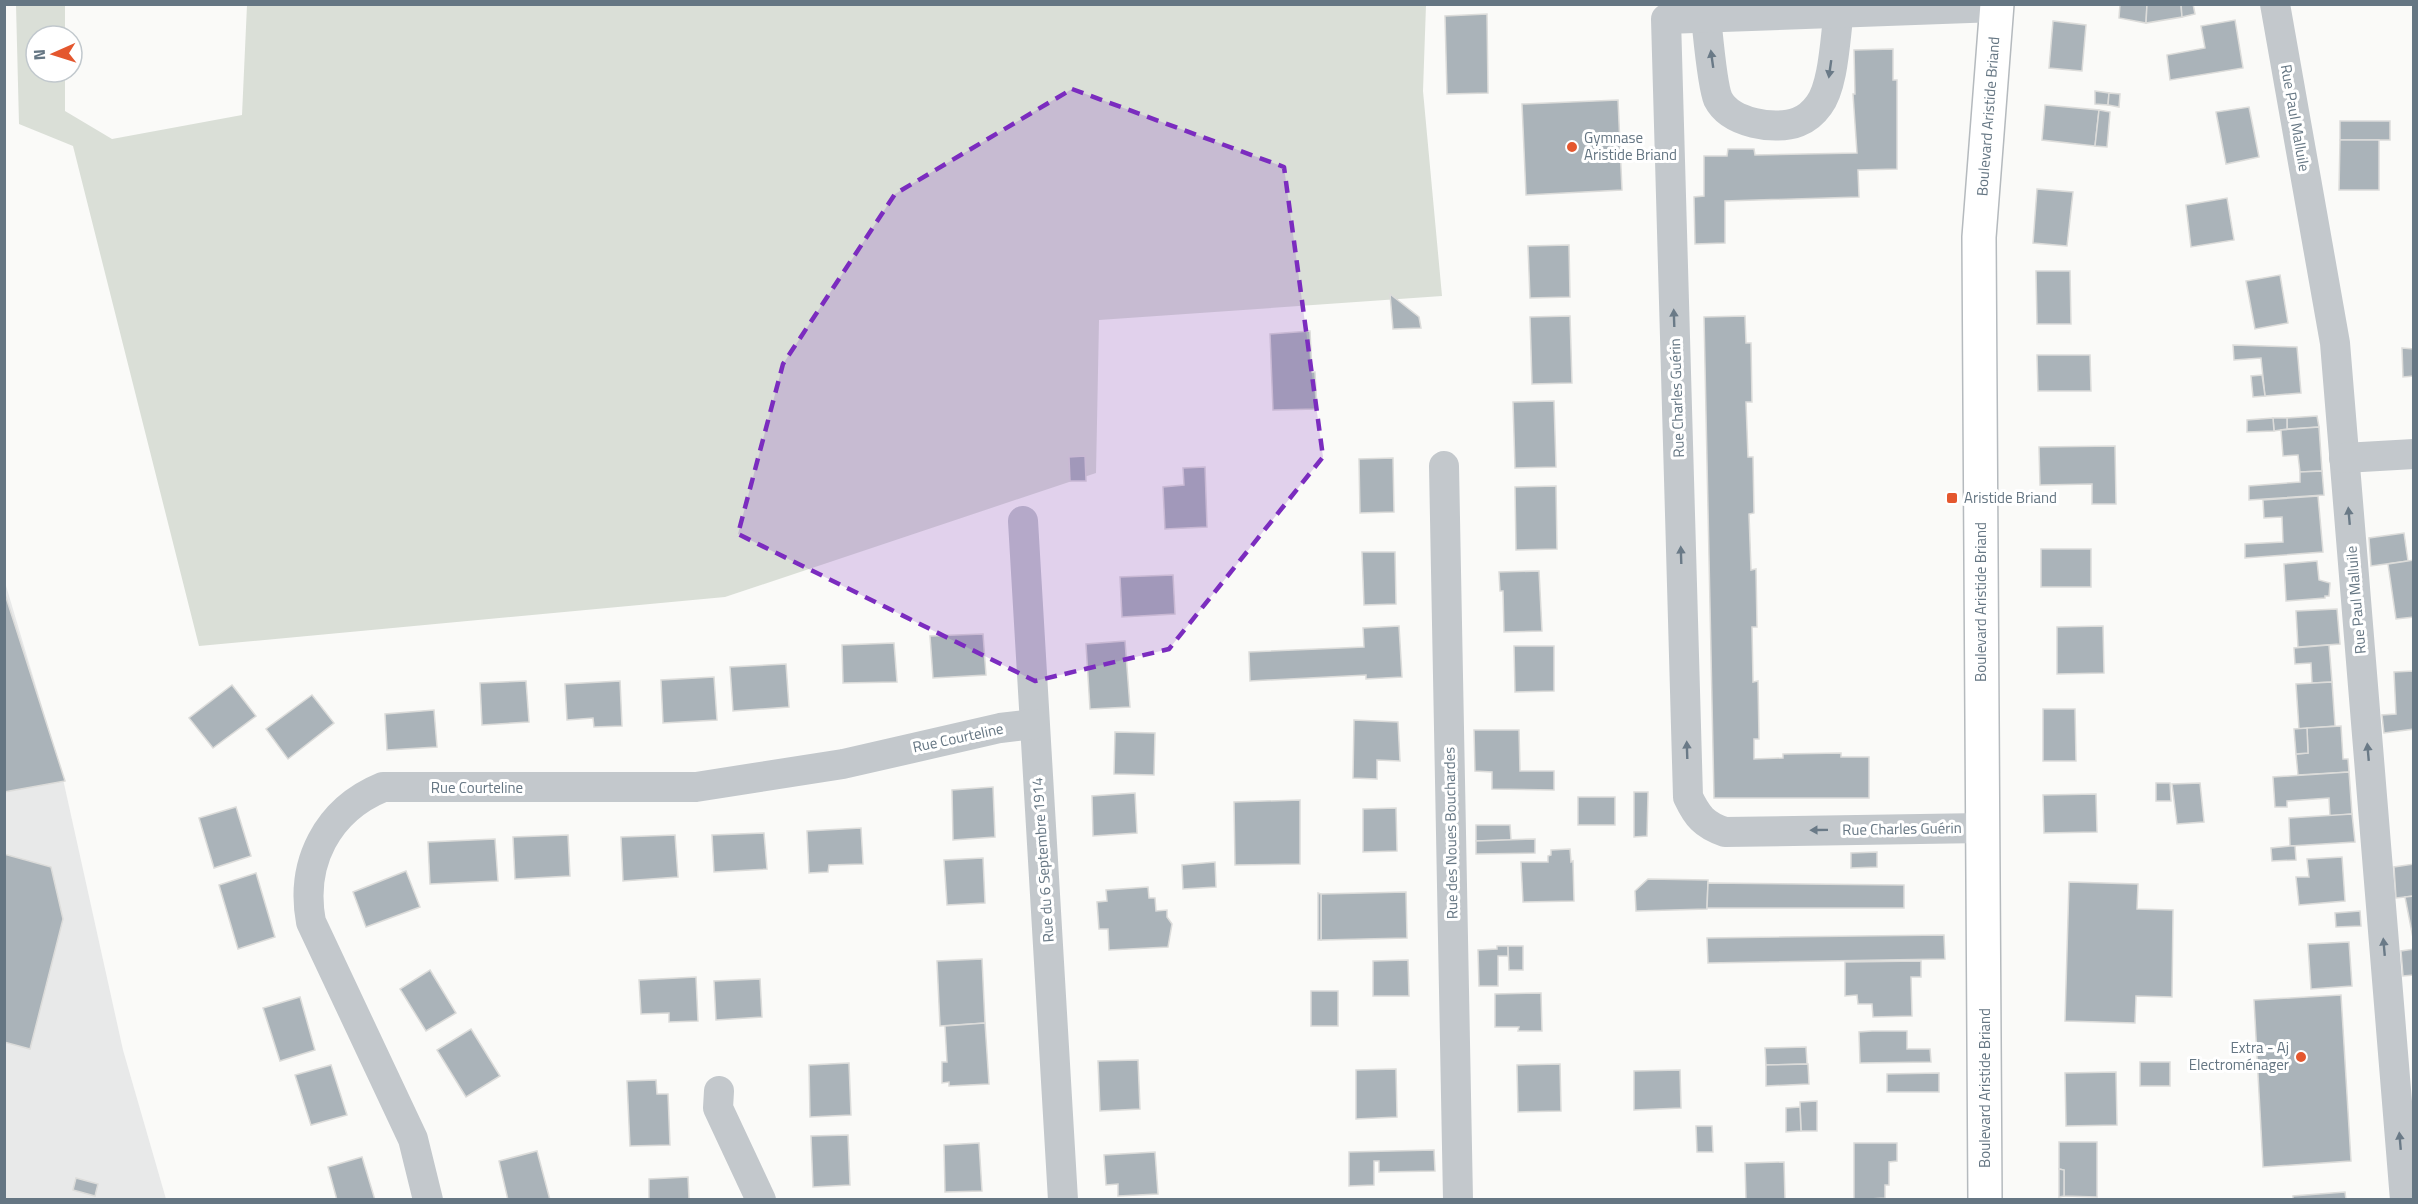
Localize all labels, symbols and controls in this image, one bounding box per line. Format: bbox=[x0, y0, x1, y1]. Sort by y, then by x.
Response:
north arrow bbox=[24, 24, 84, 84]
street label: Boulevard Aristide Briand bbox=[1970, 36, 2005, 197]
text: N bbox=[27, 49, 51, 61]
one-way arrow bbox=[1707, 50, 1716, 69]
one-way arrow bbox=[1826, 59, 1835, 78]
street label: Rue Paul Malluile bbox=[2275, 63, 2316, 173]
place label: Gymnase Aristide Briand bbox=[1584, 126, 1677, 166]
marker: Gymnase Aristide Briand bbox=[1565, 140, 1579, 154]
one-way arrow bbox=[1670, 308, 1679, 327]
street label: Rue Charles Guérin bbox=[1663, 338, 1690, 458]
place label: Aristide Briand bbox=[1964, 486, 2057, 509]
marker: Aristide Briand bbox=[1945, 491, 1959, 505]
one-way arrow bbox=[2344, 507, 2354, 526]
street label: Boulevard Aristide Briand bbox=[1969, 522, 1992, 682]
one-way arrow bbox=[1676, 545, 1686, 564]
street label: Rue Paul Malluile bbox=[2339, 545, 2372, 655]
street label: Rue Courteline bbox=[910, 717, 1005, 758]
one-way arrow bbox=[1682, 740, 1691, 759]
one-way arrow bbox=[2363, 743, 2373, 762]
street label: Rue des Noues Bouchardes bbox=[1437, 747, 1464, 919]
street label: Rue Courteline bbox=[431, 776, 523, 799]
street label: Rue du 6 Septembre 1914 bbox=[1025, 777, 1060, 943]
street label: Rue Charles Guérin bbox=[1842, 816, 1962, 841]
one-way arrow bbox=[1810, 825, 1829, 835]
one-way arrow bbox=[2379, 937, 2389, 956]
street label: Boulevard Aristide Briand bbox=[1973, 1008, 1996, 1168]
place label: Extra - Aj Electroménager bbox=[2189, 1036, 2289, 1076]
marker: Extra - Aj Electroménager bbox=[2294, 1050, 2308, 1064]
one-way arrow bbox=[2395, 1132, 2405, 1151]

